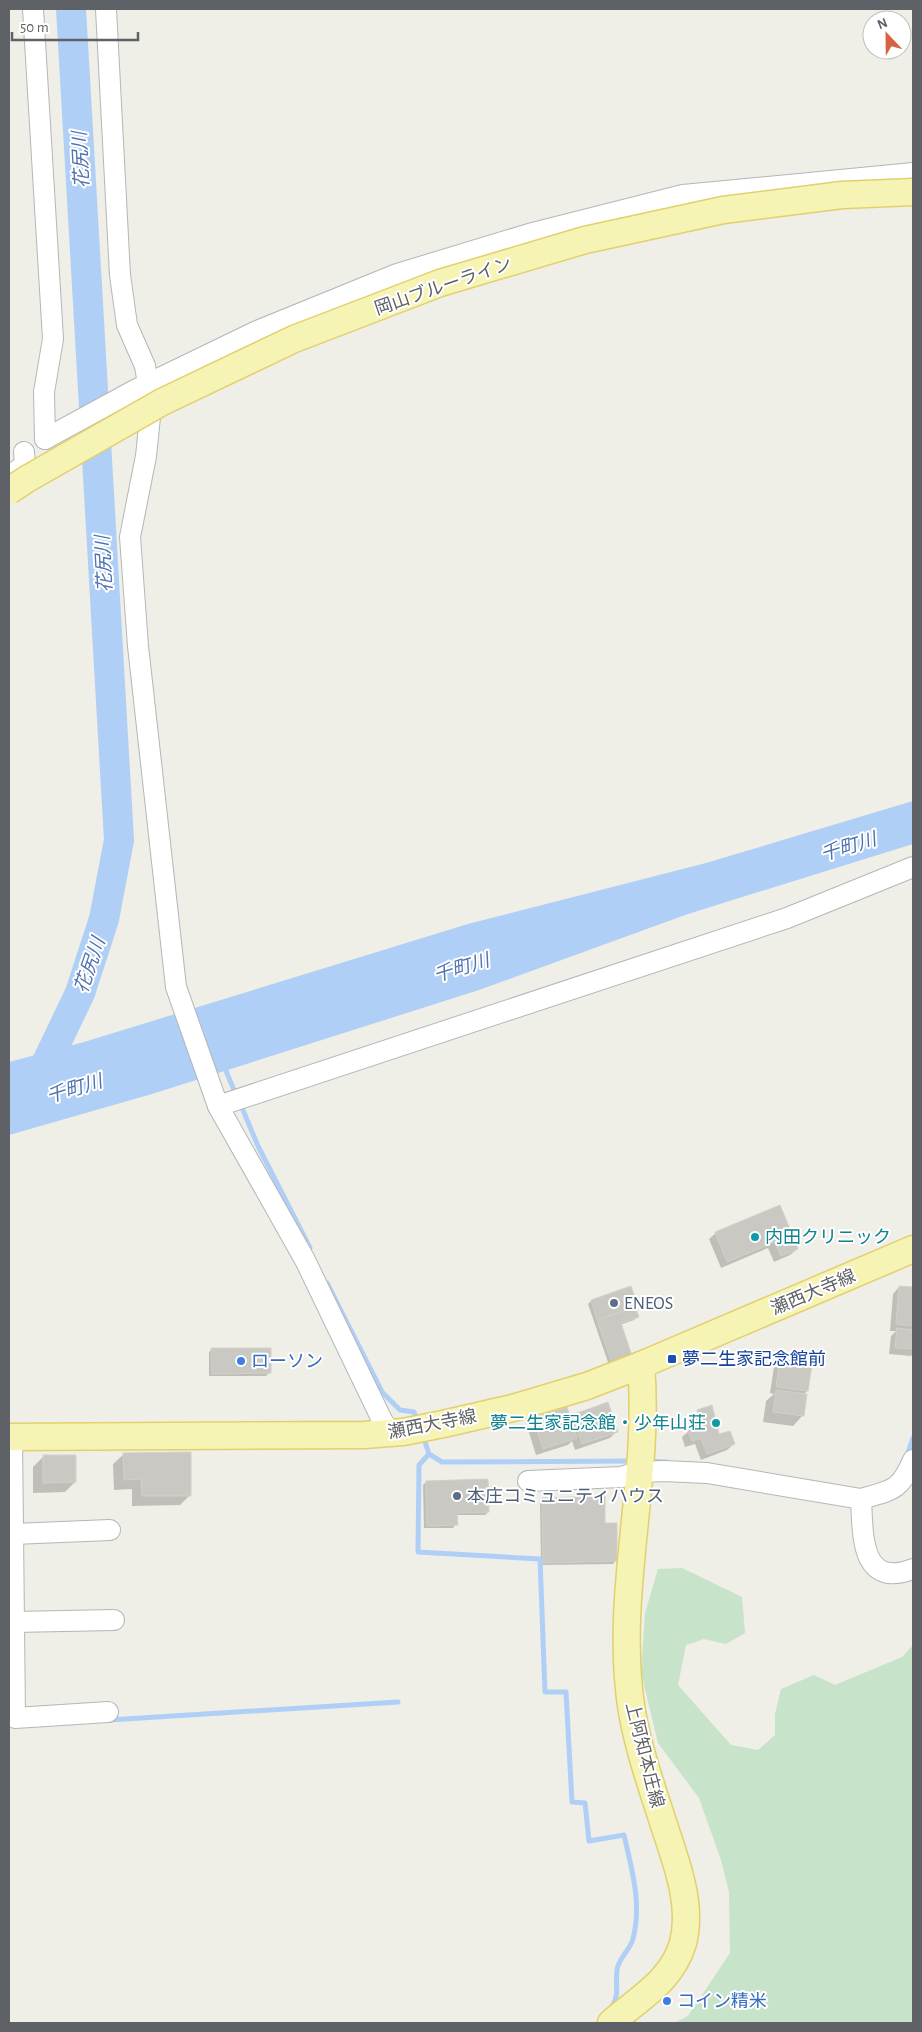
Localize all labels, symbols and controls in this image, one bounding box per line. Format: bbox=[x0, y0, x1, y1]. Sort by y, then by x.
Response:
scale bar bbox=[12, 10, 139, 42]
north arrow bbox=[862, 10, 912, 60]
text: N bbox=[875, 16, 890, 32]
text: 50 m bbox=[20, 20, 49, 35]
water label: 花尻川 bbox=[69, 129, 92, 189]
street label: 岡山ブルーライン bbox=[372, 253, 514, 319]
water label: 花尻川 bbox=[92, 533, 115, 593]
water label: 千町川 bbox=[818, 828, 880, 865]
water label: 花尻川 bbox=[71, 933, 109, 996]
water label: 千町川 bbox=[431, 949, 493, 986]
water label: 千町川 bbox=[44, 1070, 106, 1107]
place label: 内田クリニック bbox=[765, 1228, 891, 1247]
marker: 内田クリニック bbox=[749, 1231, 761, 1243]
street label: 瀬西大寺線 bbox=[768, 1265, 858, 1319]
place label: ENEOS bbox=[624, 1295, 673, 1313]
marker: ENEOS bbox=[608, 1297, 620, 1309]
place label: 夢二生家記念館前 bbox=[682, 1349, 826, 1369]
place label: ローソン bbox=[251, 1353, 323, 1371]
marker: 夢二生家記念館前 bbox=[666, 1353, 678, 1365]
marker: ローソン bbox=[235, 1355, 247, 1367]
street label: 瀬西大寺線 bbox=[386, 1406, 478, 1442]
place label: 夢二生家記念館・少年山荘 bbox=[490, 1414, 706, 1433]
marker: 夢二生家記念館・少年山荘 bbox=[710, 1417, 722, 1429]
place label: 本庄コミュニティハウス bbox=[467, 1487, 664, 1506]
marker: 本庄コミュニティハウス bbox=[451, 1490, 463, 1502]
street label: 上阿知本庄線 bbox=[622, 1700, 668, 1810]
place label: コイン精米 bbox=[677, 1991, 767, 2011]
marker: コイン精米 bbox=[661, 1995, 673, 2007]

